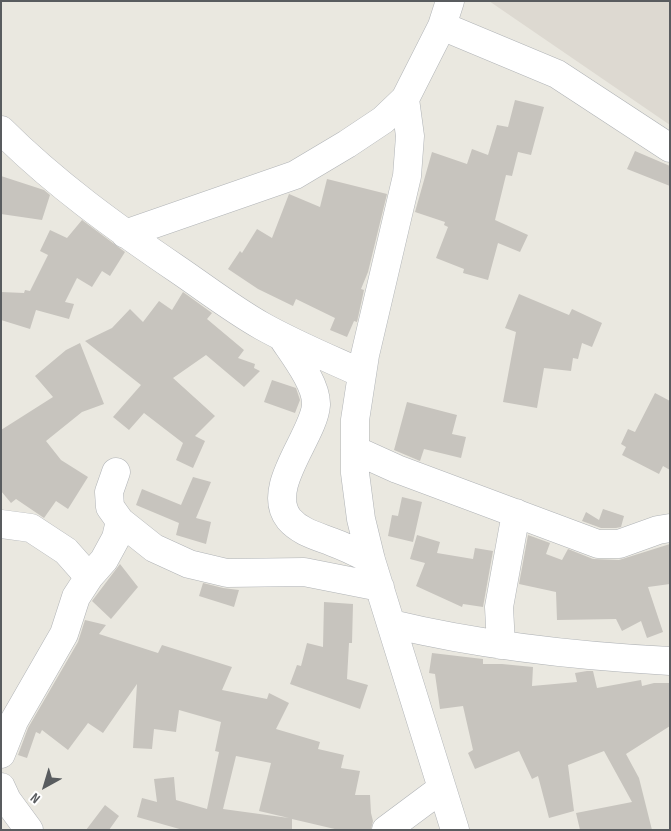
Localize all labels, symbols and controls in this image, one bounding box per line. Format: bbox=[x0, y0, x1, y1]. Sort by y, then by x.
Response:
north arrow bbox=[20, 761, 70, 811]
text: N bbox=[27, 789, 44, 807]

